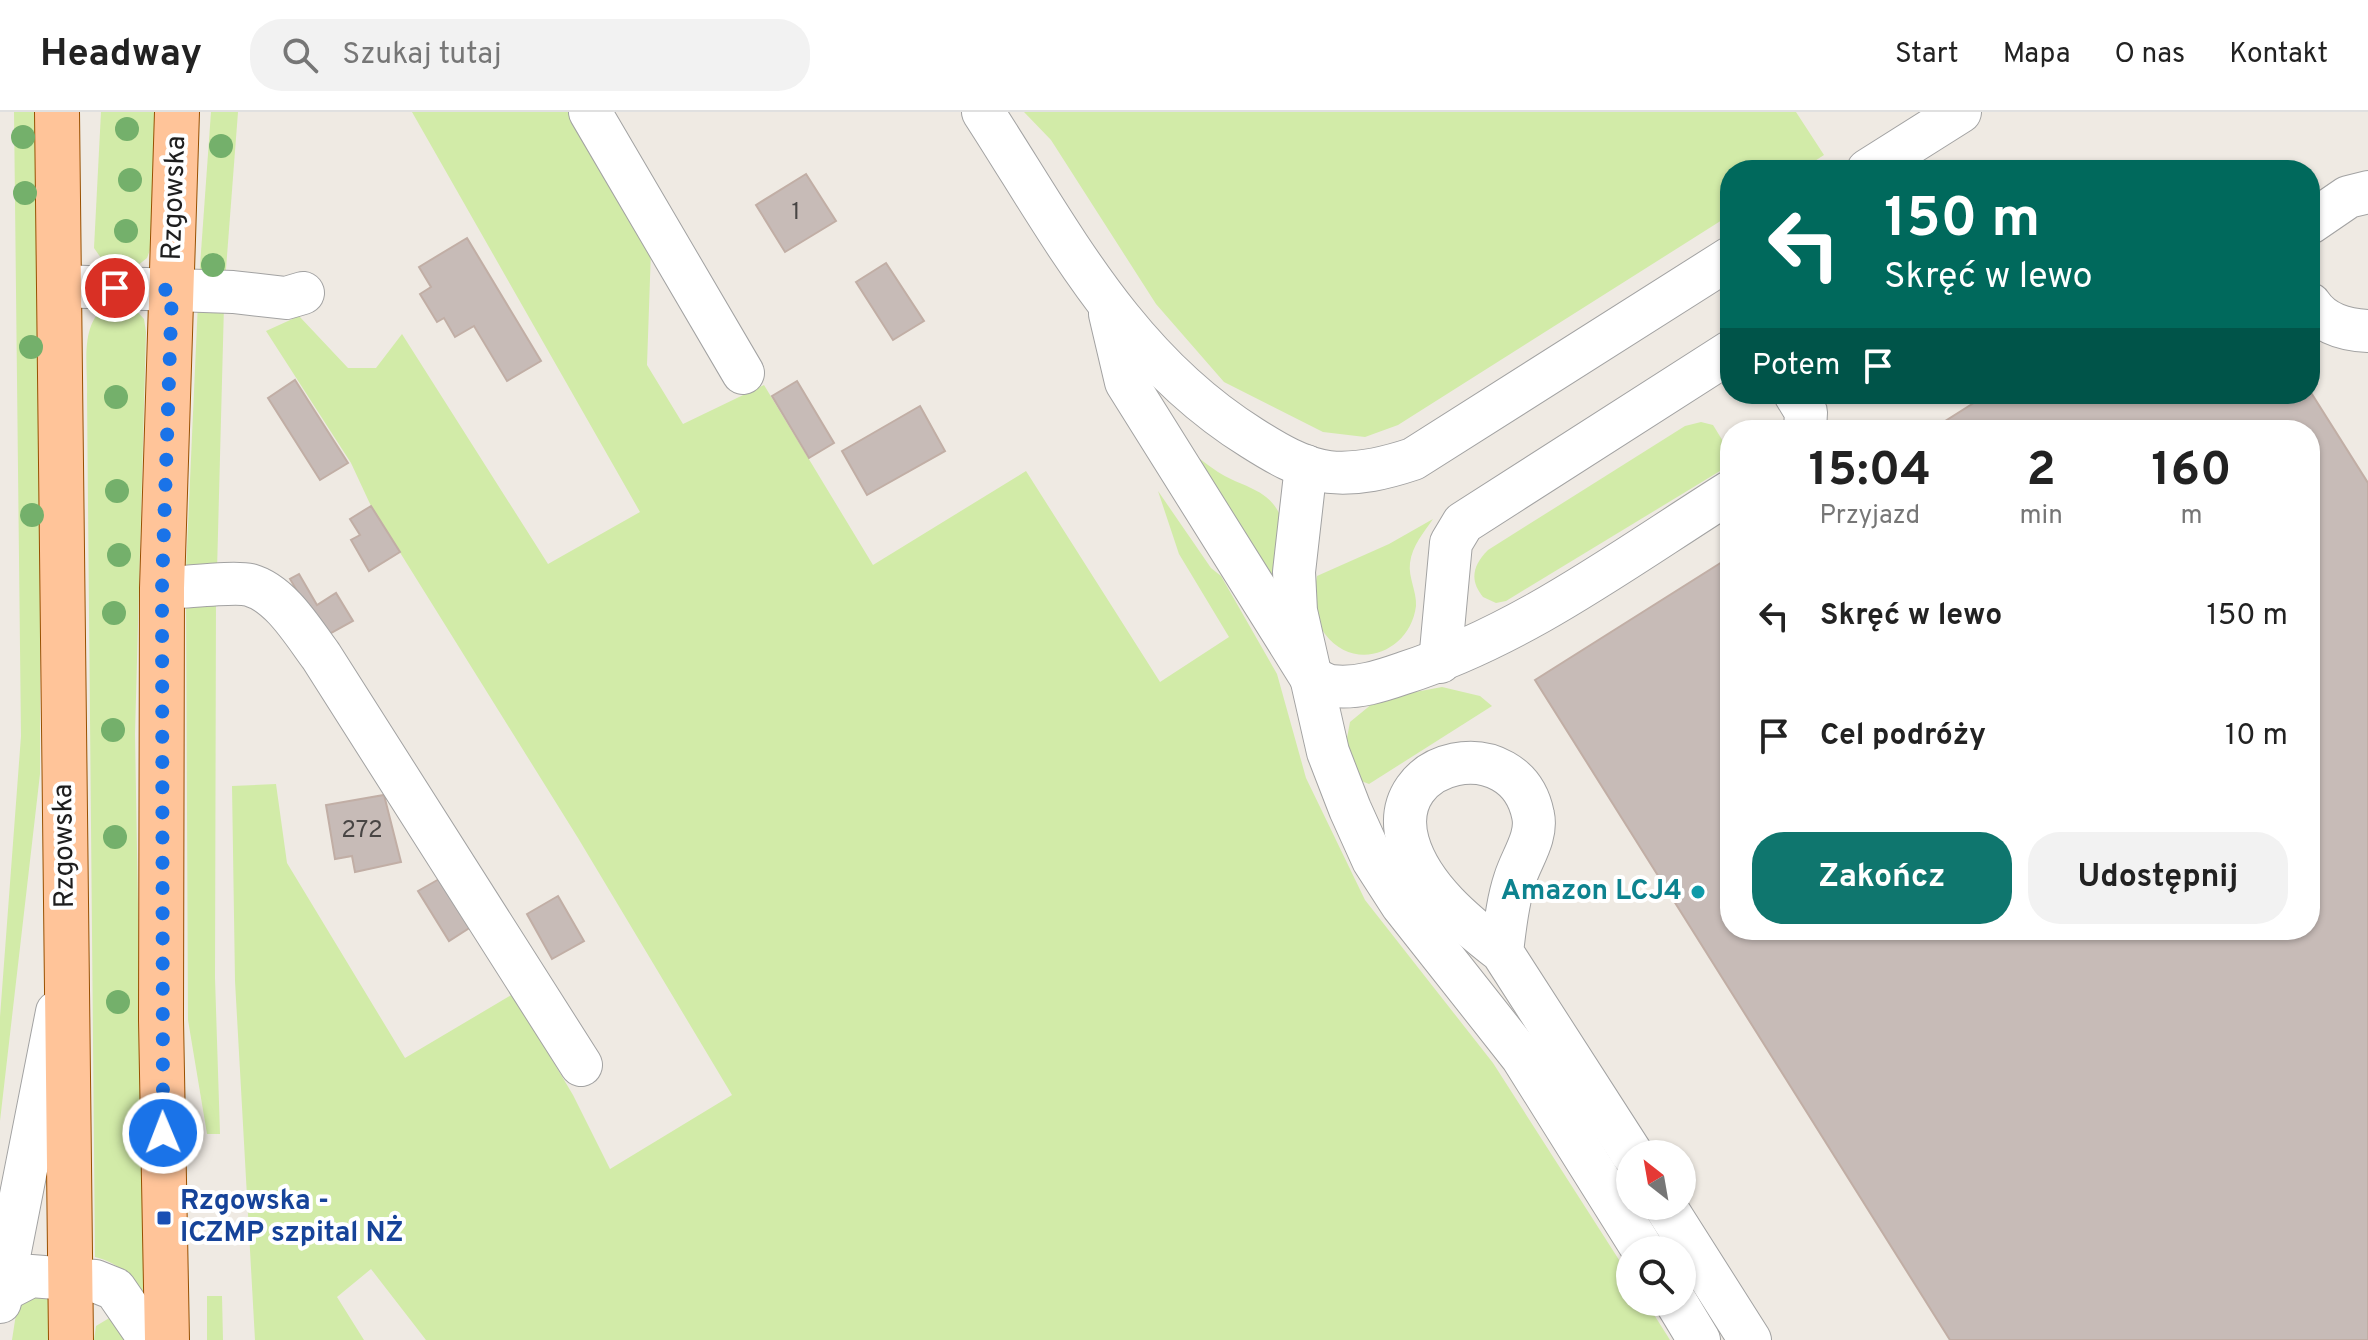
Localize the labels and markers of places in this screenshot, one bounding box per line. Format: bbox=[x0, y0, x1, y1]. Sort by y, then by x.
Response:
pin bbox=[81, 254, 149, 322]
place label: Amazon LCJ4 bbox=[1501, 874, 1682, 910]
marker: Amazon LCJ4 bbox=[1689, 883, 1707, 901]
place label: Rzgowska - ICZMP szpital NŻ bbox=[180, 1184, 403, 1252]
marker: Rzgowska - ICZMP szpital NŻ bbox=[155, 1209, 173, 1227]

